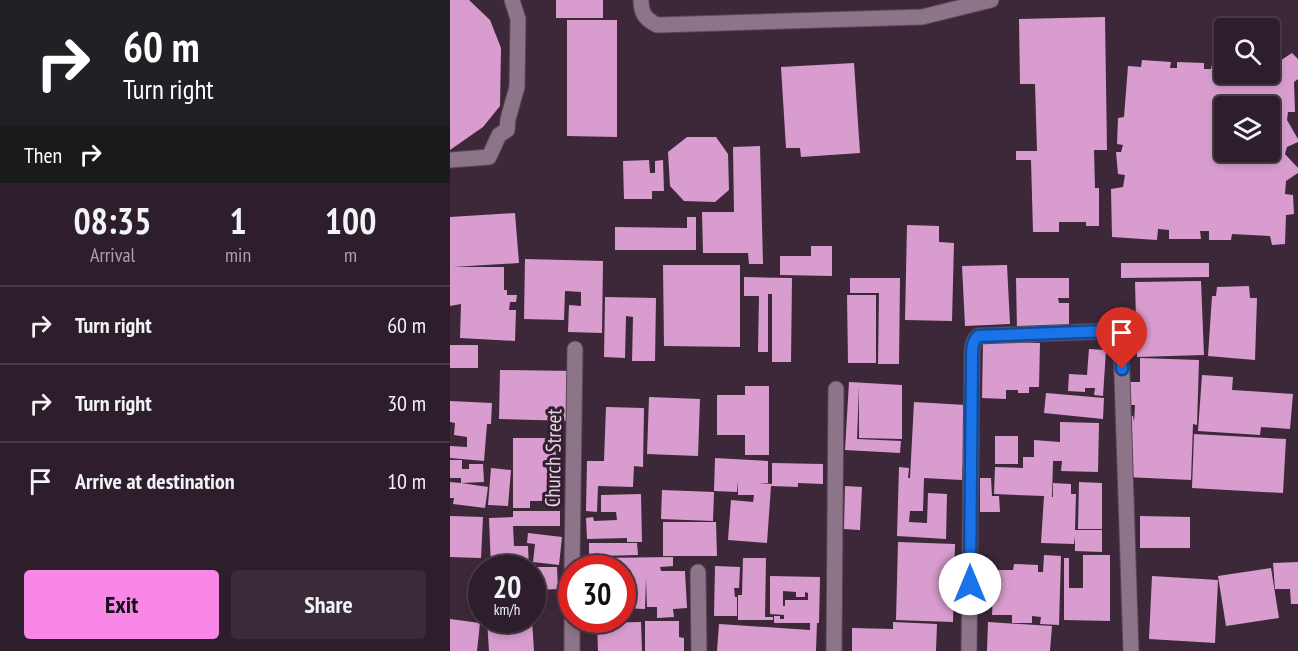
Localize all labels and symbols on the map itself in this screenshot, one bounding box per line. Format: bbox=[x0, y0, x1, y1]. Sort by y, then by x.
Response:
pin bbox=[1096, 307, 1147, 369]
street label: Church Street bbox=[539, 408, 567, 507]
position arrow bbox=[938, 552, 1002, 616]
speed limit sign: 30 bbox=[558, 555, 636, 633]

